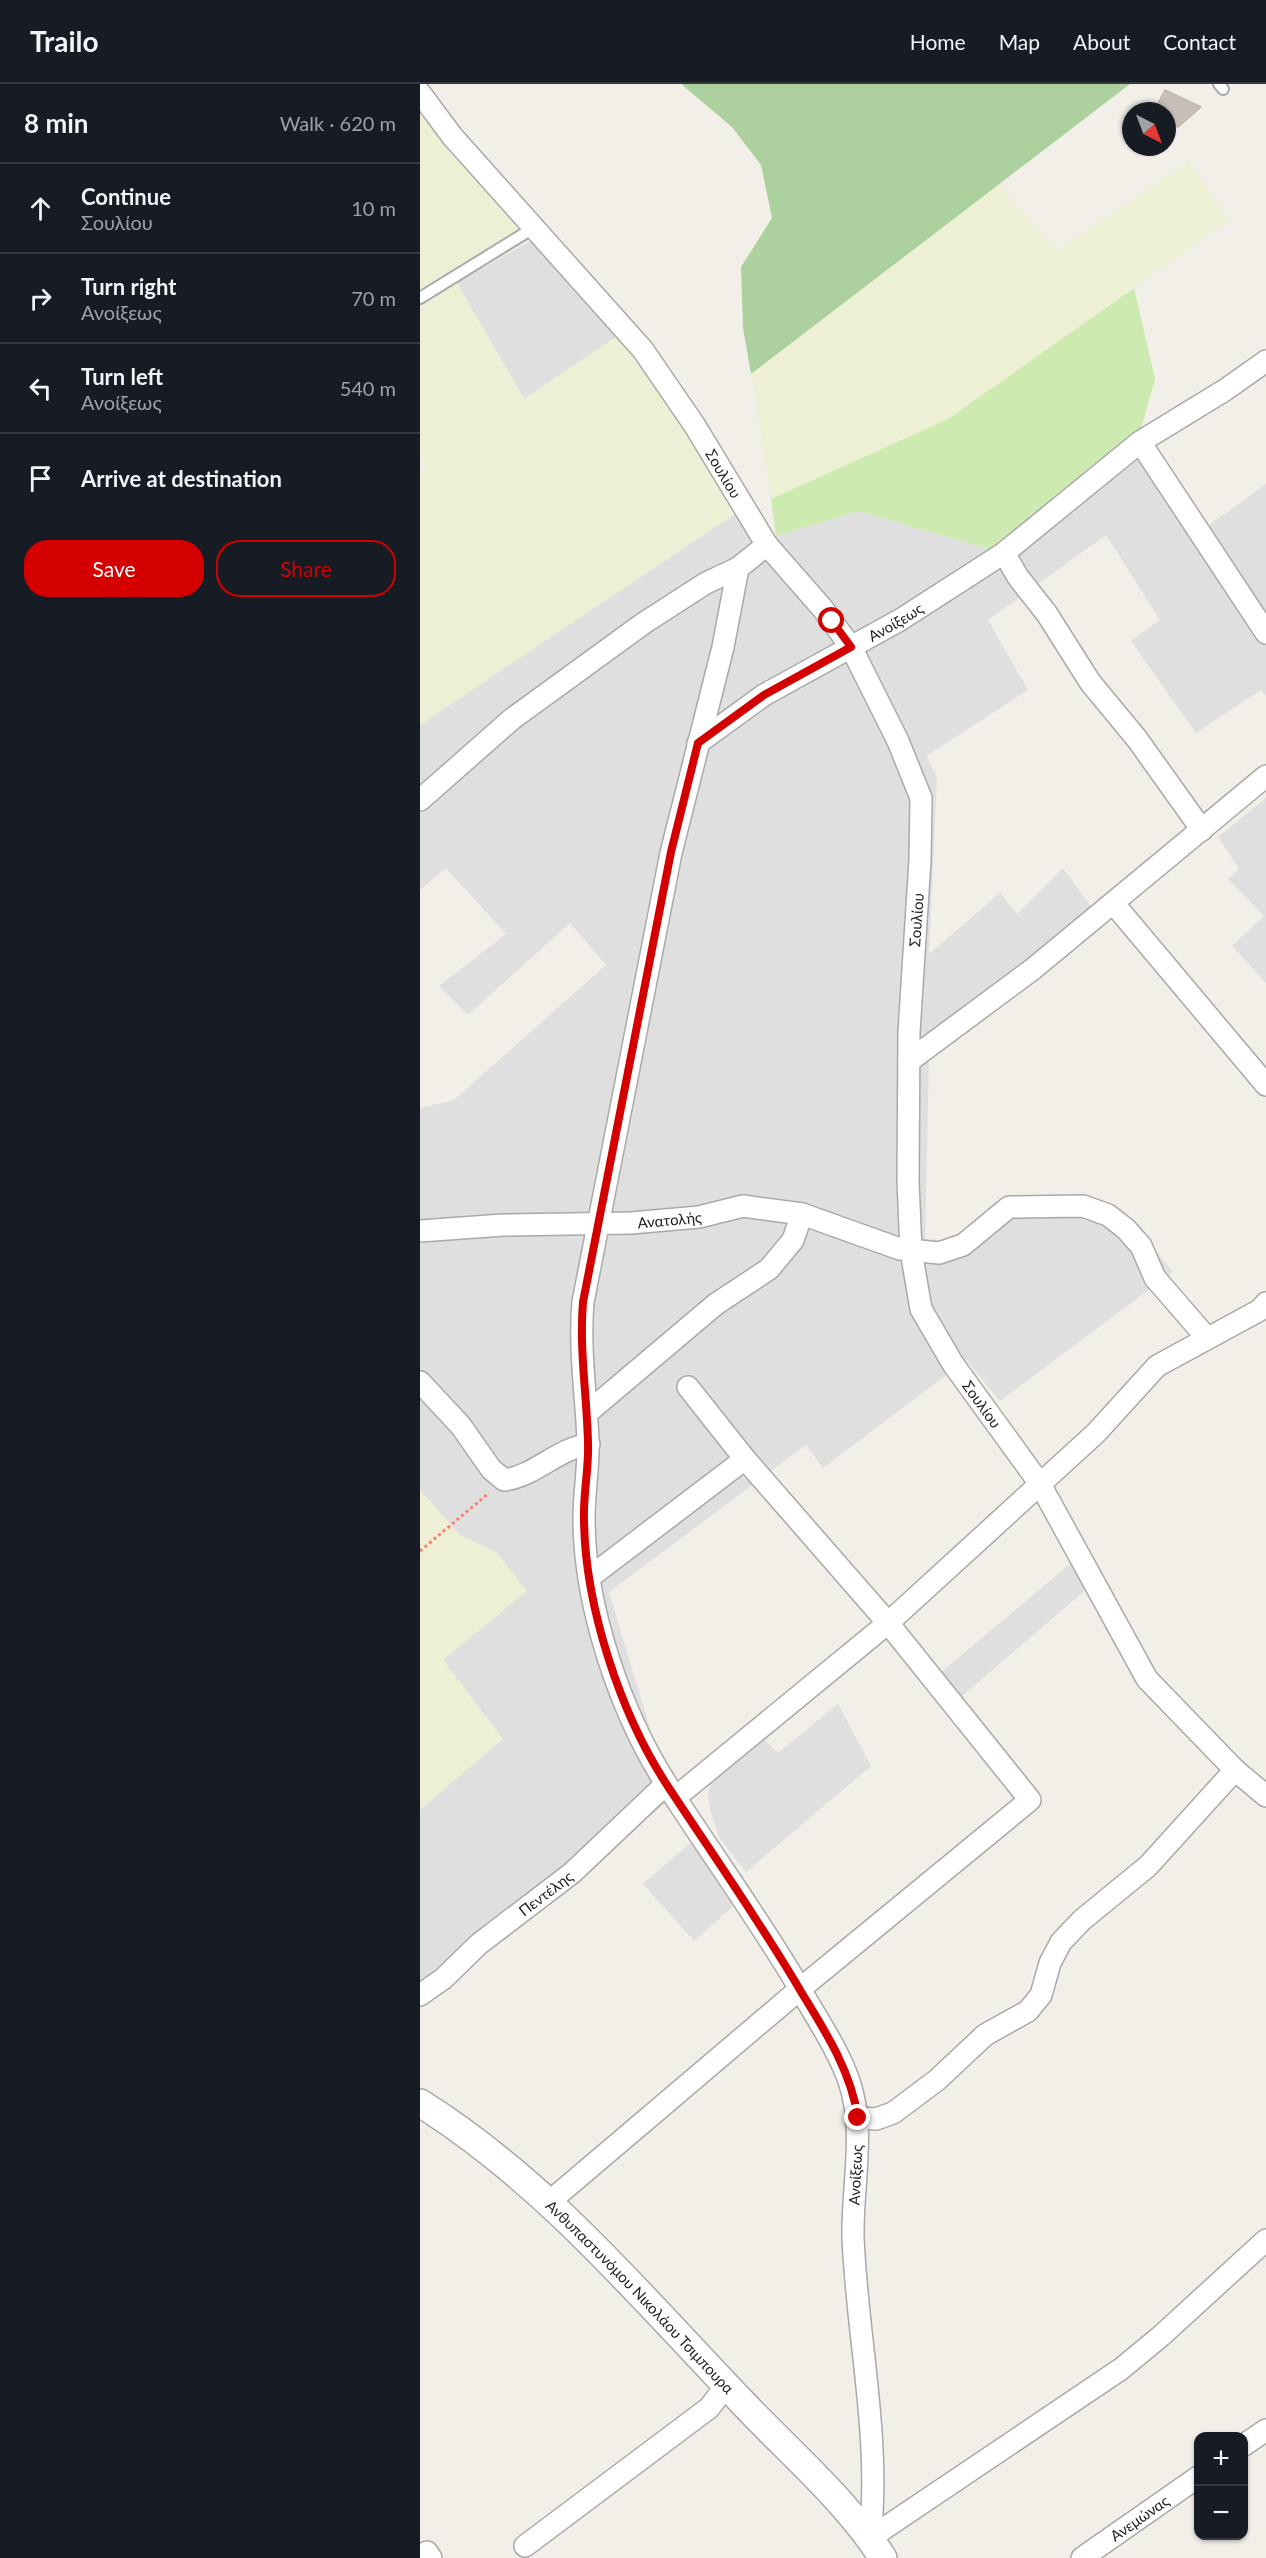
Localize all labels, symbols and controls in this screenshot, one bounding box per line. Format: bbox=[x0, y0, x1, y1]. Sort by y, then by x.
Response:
text: Trailo bbox=[30, 24, 99, 58]
text: Home bbox=[910, 29, 966, 54]
text: Map bbox=[999, 29, 1040, 54]
text: About bbox=[1073, 29, 1130, 54]
text: Contact bbox=[1163, 29, 1236, 54]
north arrow bbox=[1122, 102, 1176, 156]
text: 8 min bbox=[24, 107, 88, 139]
text: Walk · 620 m bbox=[280, 111, 396, 135]
text: Continue bbox=[81, 183, 171, 210]
icon: ahead bbox=[24, 192, 57, 225]
text: 10 m bbox=[351, 196, 396, 220]
text: Σουλίου bbox=[81, 210, 153, 234]
text: Turn right bbox=[81, 273, 176, 300]
icon: right bbox=[24, 282, 57, 315]
text: 70 m bbox=[351, 286, 396, 310]
text: Ανοίξεως bbox=[81, 300, 162, 324]
text: Turn left bbox=[81, 363, 163, 390]
icon: left bbox=[24, 372, 57, 405]
text: 540 m bbox=[340, 376, 396, 400]
text: Ανοίξεως bbox=[81, 390, 162, 414]
street label: Σουλίου bbox=[702, 446, 745, 501]
icon: arrive bbox=[24, 462, 57, 495]
text: Arrive at destination bbox=[81, 465, 282, 492]
button: Save bbox=[24, 540, 204, 597]
button: Share bbox=[216, 540, 396, 597]
street label: Ανοίξεως bbox=[865, 599, 926, 645]
route start bbox=[818, 607, 844, 633]
street label: Σουλίου bbox=[905, 892, 927, 948]
street label: Ανατολής bbox=[637, 1208, 703, 1231]
street label: Σουλίου bbox=[959, 1377, 1005, 1431]
street label: Πεντέλης bbox=[515, 1867, 576, 1919]
route end bbox=[844, 2104, 870, 2130]
street label: Ανοίξεως bbox=[844, 2144, 867, 2206]
street label: Ανθυπαστυνόμου Νικολάου Τσιμπουρα bbox=[542, 2196, 738, 2397]
map controls bbox=[1194, 2432, 1248, 2540]
button: + bbox=[1194, 2432, 1248, 2486]
button: − bbox=[1194, 2486, 1248, 2540]
street label: Ανεμώνας bbox=[1106, 2491, 1172, 2545]

